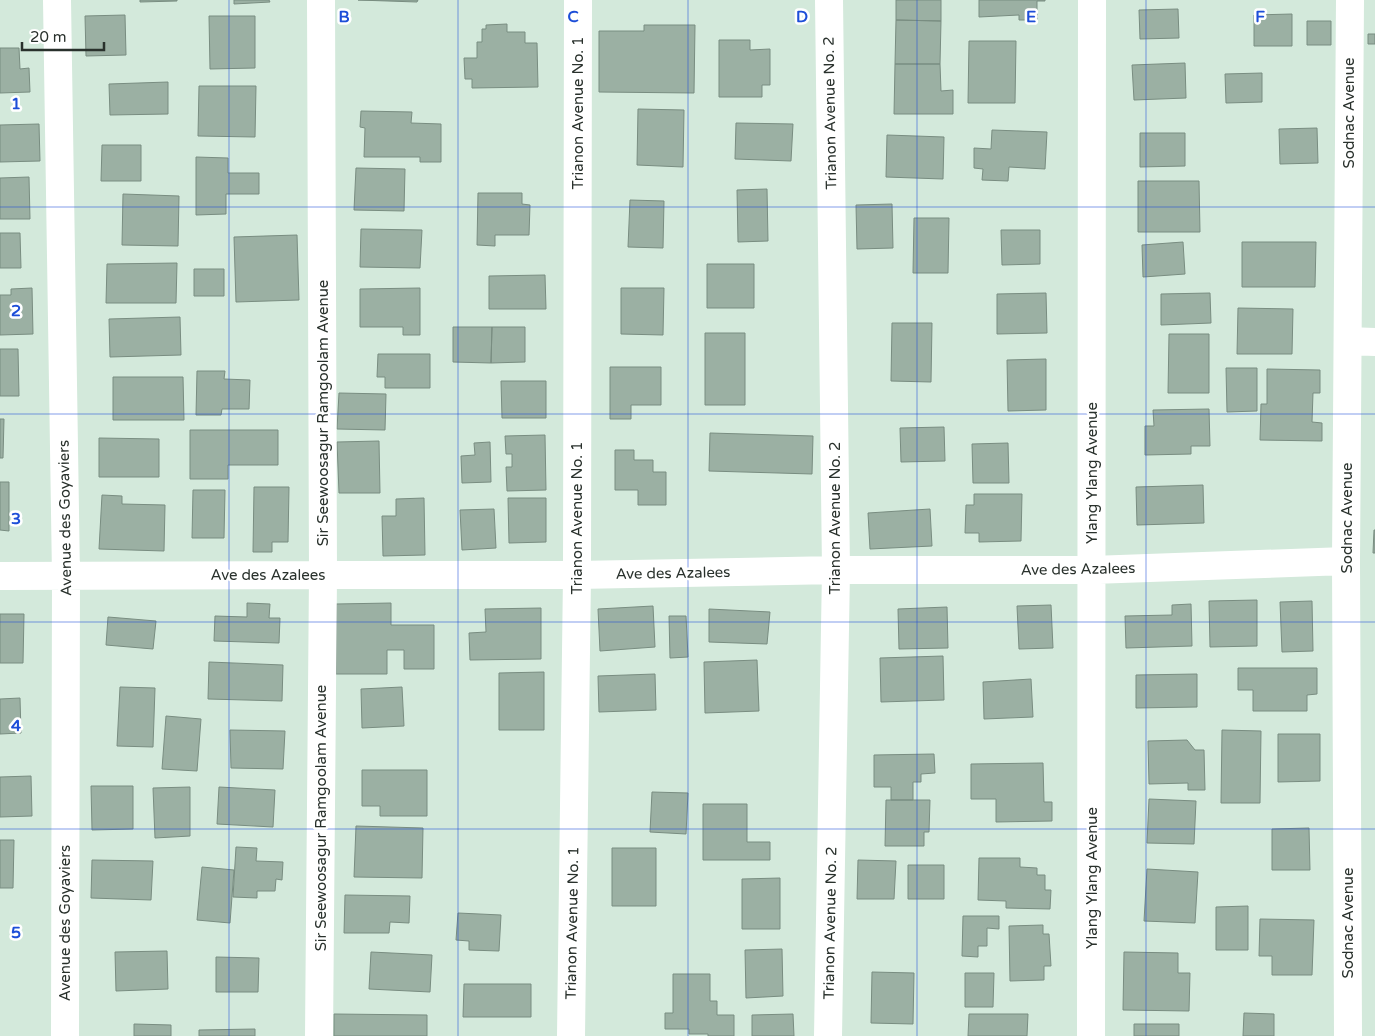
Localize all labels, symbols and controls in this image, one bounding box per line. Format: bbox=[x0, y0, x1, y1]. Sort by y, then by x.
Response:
text: B bbox=[338, 7, 350, 27]
text: C bbox=[567, 7, 579, 27]
text: D bbox=[796, 7, 808, 27]
text: E bbox=[1026, 7, 1036, 27]
text: F bbox=[1255, 7, 1265, 27]
scale bar bbox=[22, 20, 105, 52]
text: 20 m bbox=[30, 28, 67, 46]
street label: Trianon Avenue No. 1 bbox=[569, 36, 587, 190]
street label: Trianon Avenue No. 2 bbox=[820, 36, 840, 190]
street label: Sodnac Avenue bbox=[1340, 58, 1358, 168]
text: 1 bbox=[11, 94, 21, 114]
street label: Sir Seewoosagur Ramgoolam Avenue bbox=[314, 280, 332, 546]
text: 2 bbox=[11, 301, 21, 321]
street label: Ylang Ylang Avenue bbox=[1083, 402, 1101, 544]
street label: Avenue des Goyaviers bbox=[55, 440, 75, 596]
street label: Trianon Avenue No. 1 bbox=[568, 441, 586, 595]
street label: Trianon Avenue No. 2 bbox=[826, 441, 844, 595]
street label: Sodnac Avenue bbox=[1338, 463, 1356, 573]
text: 3 bbox=[11, 509, 21, 529]
street label: Ave des Azalees bbox=[1020, 559, 1136, 579]
street label: Ave des Azalees bbox=[615, 563, 731, 583]
street label: Ave des Azalees bbox=[211, 566, 325, 584]
street label: Sir Seewoosagur Ramgoolam Avenue bbox=[312, 685, 330, 951]
text: 4 bbox=[11, 716, 21, 736]
street label: Ylang Ylang Avenue bbox=[1083, 807, 1101, 949]
street label: Avenue des Goyaviers bbox=[56, 845, 74, 1001]
street label: Trianon Avenue No. 1 bbox=[562, 846, 582, 1000]
street label: Trianon Avenue No. 2 bbox=[820, 846, 840, 1000]
street label: Sodnac Avenue bbox=[1339, 868, 1357, 978]
text: 5 bbox=[11, 923, 21, 943]

